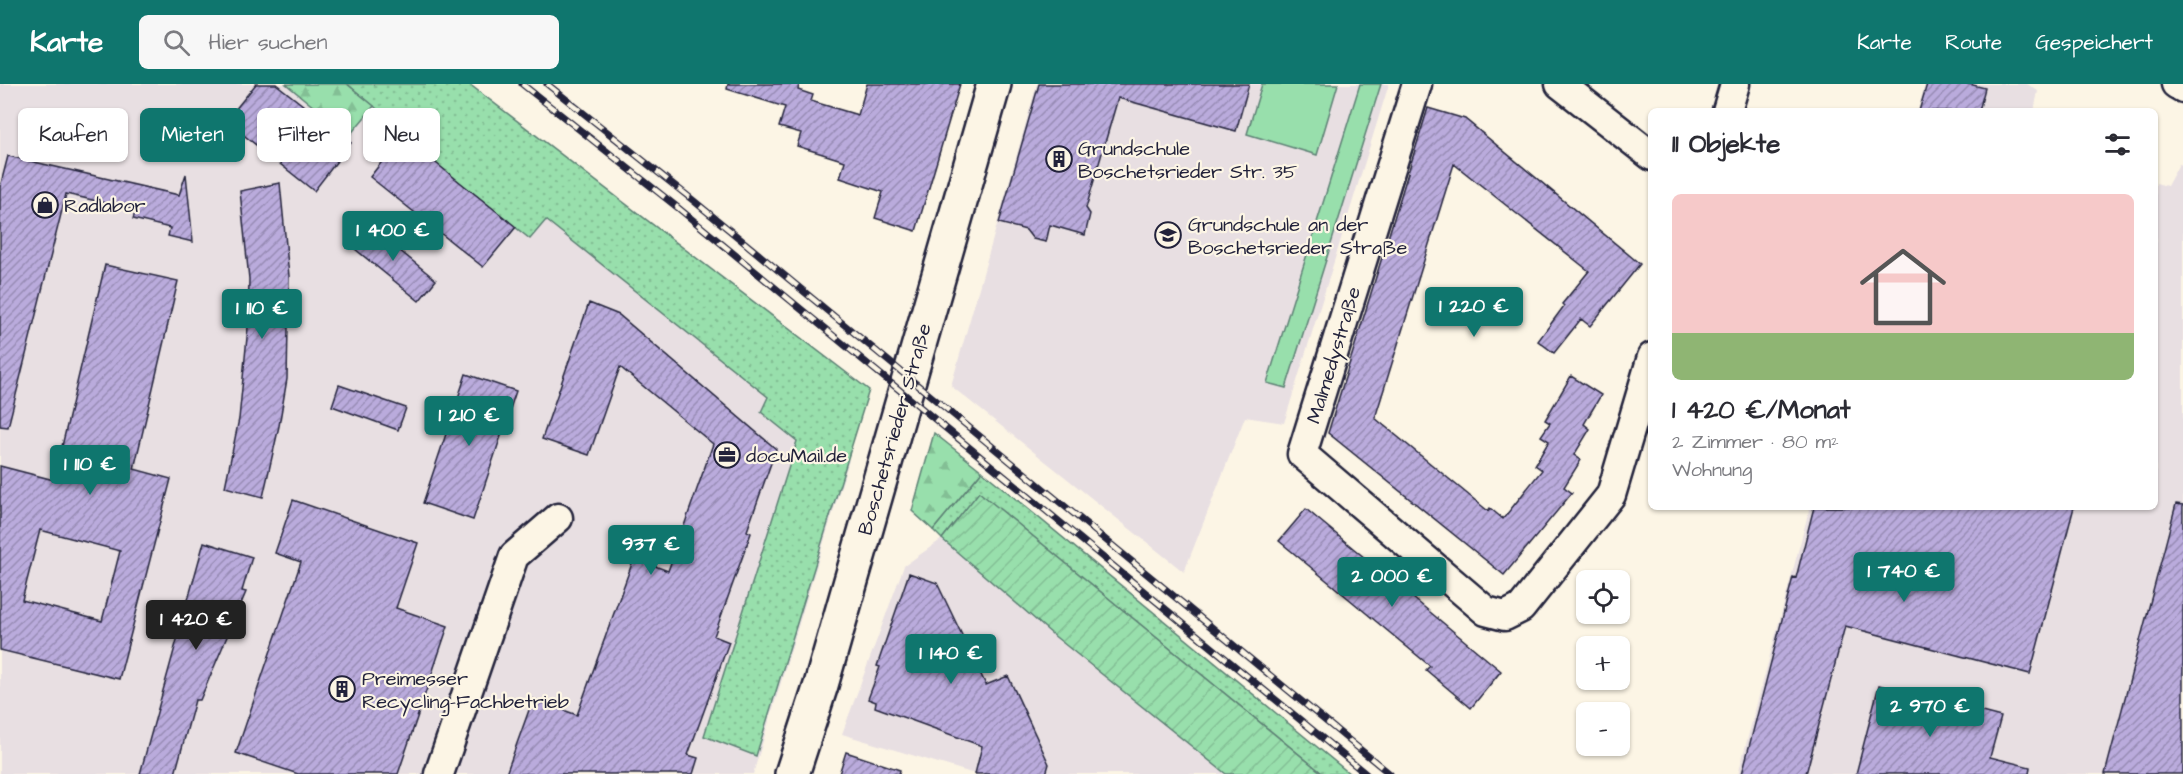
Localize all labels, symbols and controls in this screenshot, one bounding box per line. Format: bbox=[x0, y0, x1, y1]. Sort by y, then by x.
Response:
search box bbox=[139, 15, 559, 69]
text: Karte bbox=[30, 23, 103, 62]
icon: search bbox=[160, 26, 193, 59]
text: Hier suchen bbox=[208, 27, 328, 58]
text: Karte bbox=[1857, 28, 1912, 57]
text: Route bbox=[1945, 28, 2002, 57]
text: Gespeichert bbox=[2035, 28, 2153, 57]
chip: Kaufen bbox=[18, 108, 128, 162]
chip: Mieten bbox=[140, 108, 245, 162]
chip: Filter bbox=[257, 108, 351, 162]
chip: Neu bbox=[363, 108, 440, 162]
text: 11 Objekte bbox=[1672, 126, 1780, 162]
icon: filters bbox=[2101, 128, 2134, 161]
place label: Grundschule Boschetsrieder Str. 35 bbox=[1078, 135, 1297, 186]
building icon: Grundschule Boschetsrieder Str. 35 bbox=[1044, 144, 1074, 174]
shop icon: Radlabor bbox=[30, 190, 60, 220]
place label: Radlabor bbox=[64, 192, 146, 220]
pin: 1 400 € bbox=[338, 211, 448, 262]
place label: Grundschule an der Boschetsrieder Straße bbox=[1188, 211, 1407, 262]
text: 1 400 € bbox=[356, 216, 430, 244]
school or university icon: Grundschule an der Boschetsrieder Straße bbox=[1153, 220, 1183, 250]
icon: home bbox=[1849, 233, 1957, 341]
street label: Malmedystraße bbox=[1300, 283, 1369, 428]
pin: 1 220 € bbox=[1419, 287, 1529, 338]
pin: 1 110 € bbox=[207, 289, 317, 340]
text: 1 220 € bbox=[1439, 292, 1509, 320]
text: 1 110 € bbox=[236, 294, 288, 322]
street label: Boschetsrieder Straße bbox=[851, 320, 939, 538]
text: 1 420 €/Monat bbox=[1672, 392, 1851, 428]
pin: 1 210 € bbox=[414, 396, 524, 447]
text: 1 210 € bbox=[438, 401, 500, 429]
text: 2 Zimmer · 80 m² bbox=[1672, 428, 1839, 456]
office icon: docuMail.de bbox=[712, 440, 742, 470]
place label: docuMail.de bbox=[746, 442, 847, 470]
pin: 1 110 € bbox=[35, 445, 145, 496]
text: 1 110 € bbox=[64, 450, 116, 478]
text: Wohnung bbox=[1672, 456, 1752, 484]
pin: 937 € bbox=[609, 525, 693, 576]
text: 937 € bbox=[622, 530, 680, 558]
pin: 1 740 € bbox=[1849, 552, 1959, 603]
pin: 2 000 € bbox=[1337, 557, 1447, 608]
text: 1 740 € bbox=[1867, 557, 1941, 585]
text: 2 000 € bbox=[1351, 562, 1433, 590]
map controls bbox=[1576, 570, 1630, 756]
button: locate bbox=[1576, 570, 1630, 624]
pin: 1 420 € bbox=[141, 600, 251, 651]
text: 1 420 € bbox=[160, 605, 232, 633]
pin: 1 140 € bbox=[896, 634, 1006, 685]
button: + bbox=[1576, 636, 1630, 690]
text: 1 140 € bbox=[919, 639, 983, 667]
place label: Preimesser Recycling-Fachbetrieb bbox=[362, 665, 569, 717]
building icon: Preimesser Recycling-Fachbetrieb bbox=[327, 674, 357, 704]
pin: 2 970 € bbox=[1875, 687, 1985, 738]
text: 2 970 € bbox=[1890, 692, 1970, 720]
button: − bbox=[1576, 702, 1630, 756]

